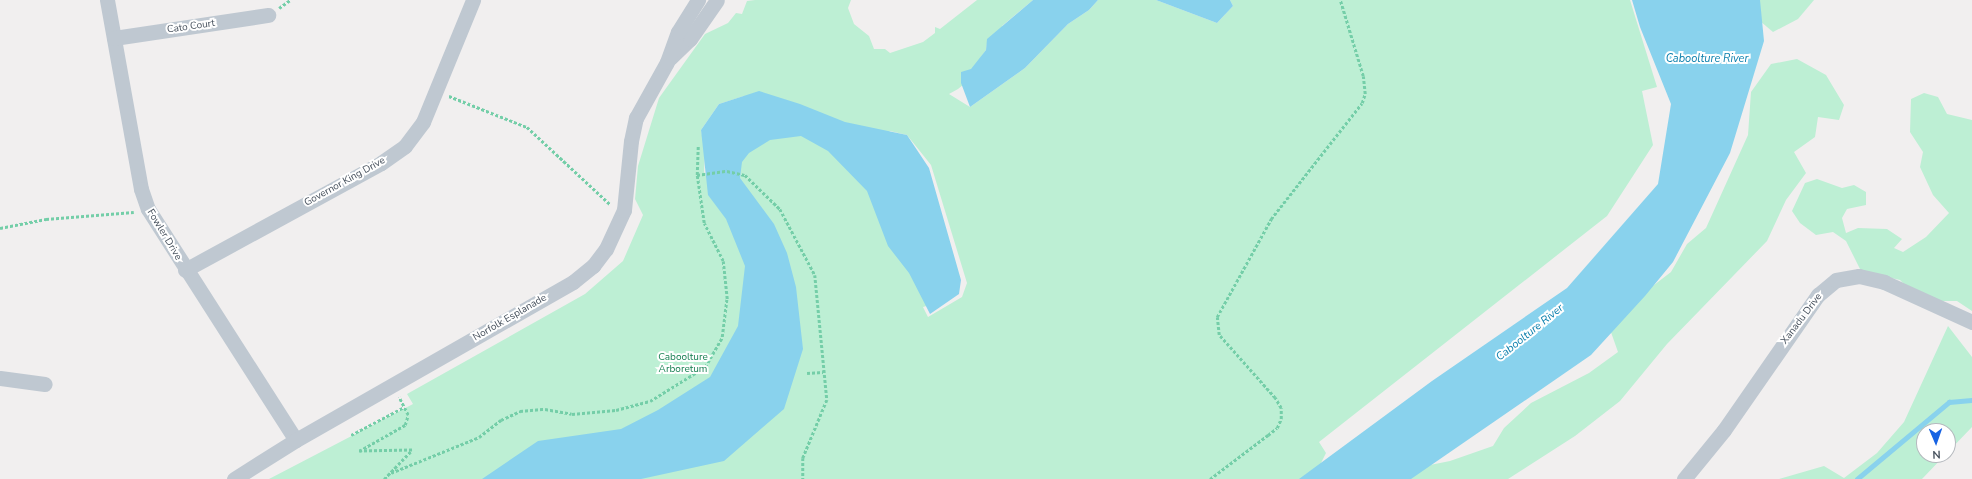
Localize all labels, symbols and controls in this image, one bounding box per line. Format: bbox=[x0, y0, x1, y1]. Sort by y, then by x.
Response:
street label: Cato Court bbox=[166, 18, 216, 36]
water label: Caboolture River bbox=[1666, 52, 1748, 66]
street label: Governor King Drive bbox=[303, 155, 387, 209]
street label: Fowler Drive bbox=[144, 207, 184, 263]
street label: Xanadu Drive bbox=[1779, 291, 1825, 347]
street label: Norfolk Esplanade bbox=[471, 292, 549, 344]
water label: Caboolture River bbox=[1494, 302, 1566, 364]
park label: Caboolture Arboretum bbox=[658, 351, 708, 374]
north arrow bbox=[1916, 423, 1956, 463]
text: N bbox=[1932, 447, 1941, 462]

